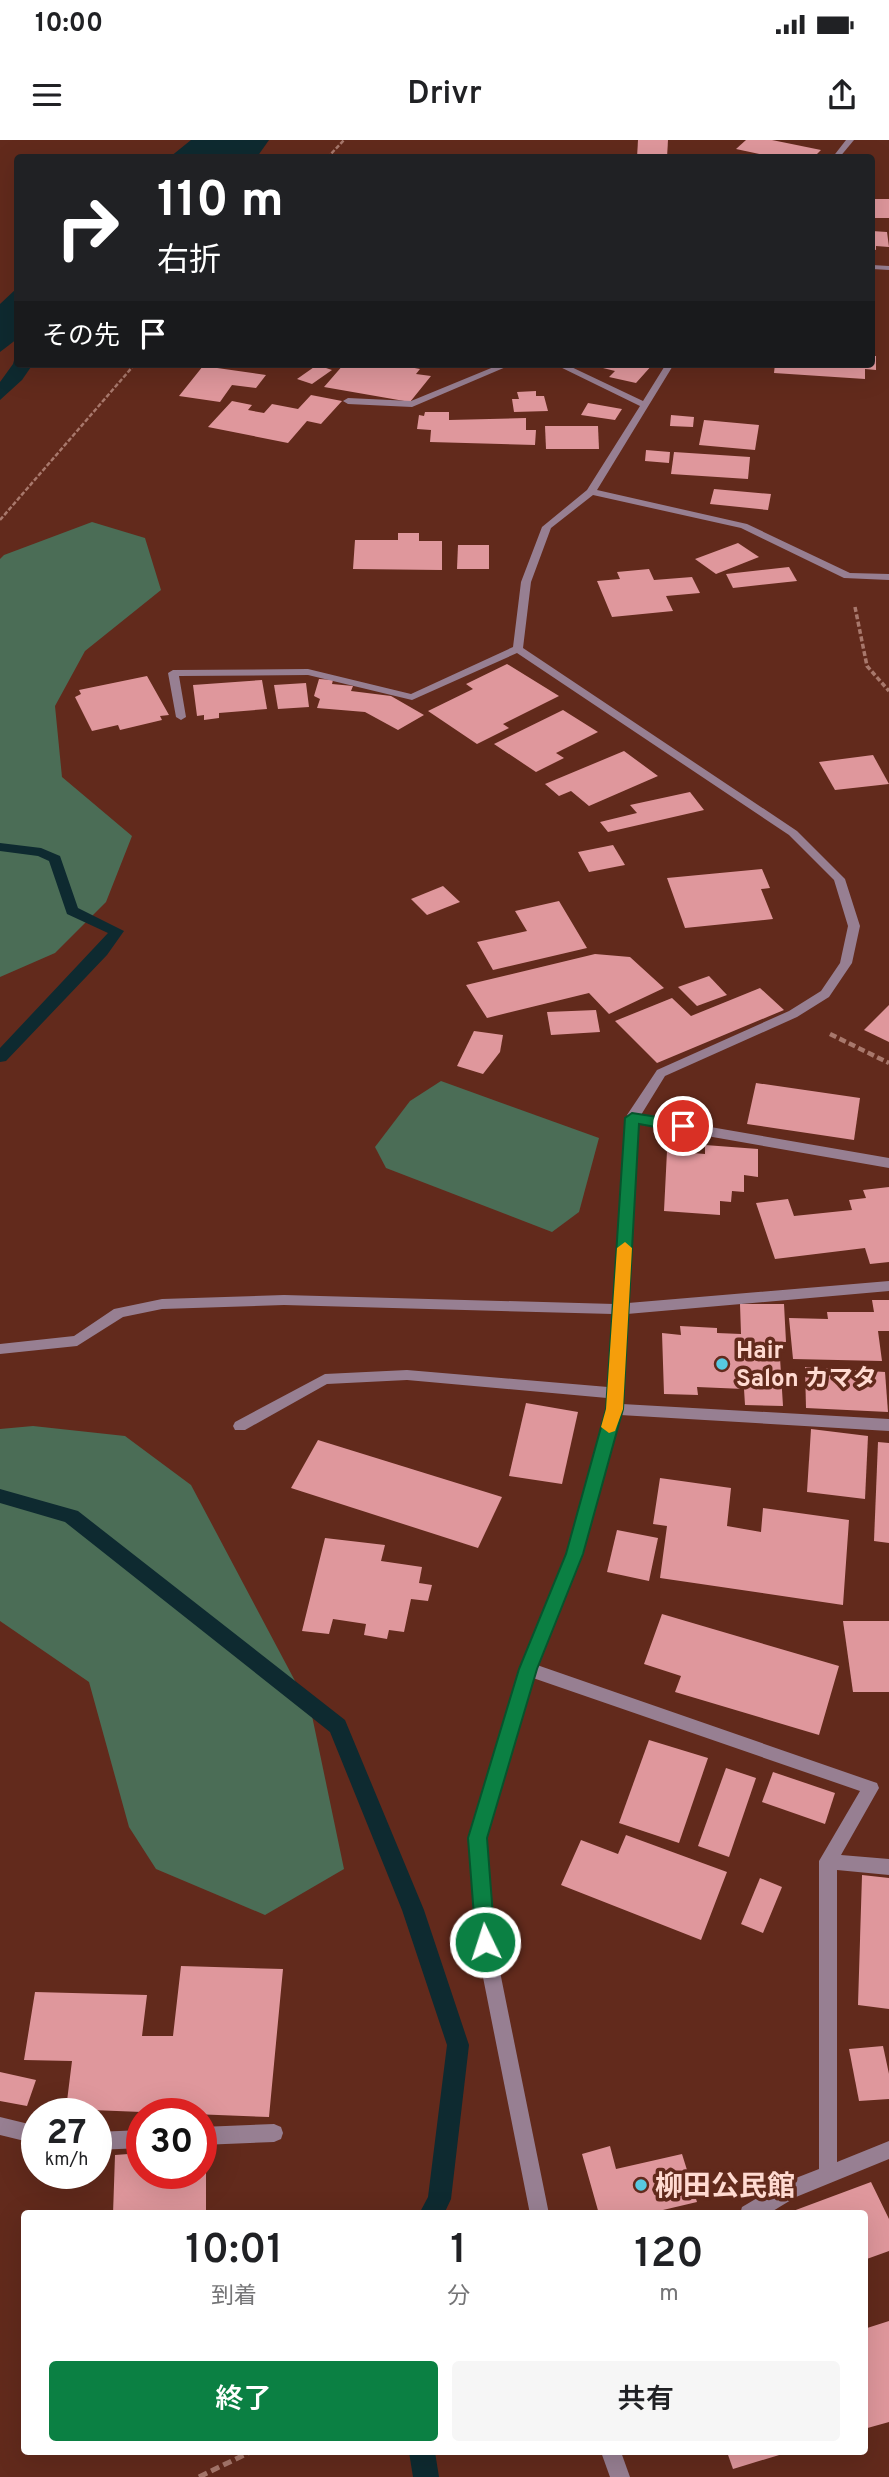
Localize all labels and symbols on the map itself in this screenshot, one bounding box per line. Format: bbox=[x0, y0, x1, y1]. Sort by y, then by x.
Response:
pin bbox=[653, 1096, 713, 1156]
place label: Hair Salon カマタ bbox=[736, 1337, 877, 1395]
marker: Hair Salon カマタ bbox=[714, 1356, 730, 1372]
position arrow bbox=[448, 1905, 522, 1979]
speed limit sign: 30 bbox=[126, 2098, 217, 2189]
place label: 柳田公民館 bbox=[655, 2170, 795, 2206]
marker: 柳田公民館 bbox=[633, 2177, 649, 2193]

